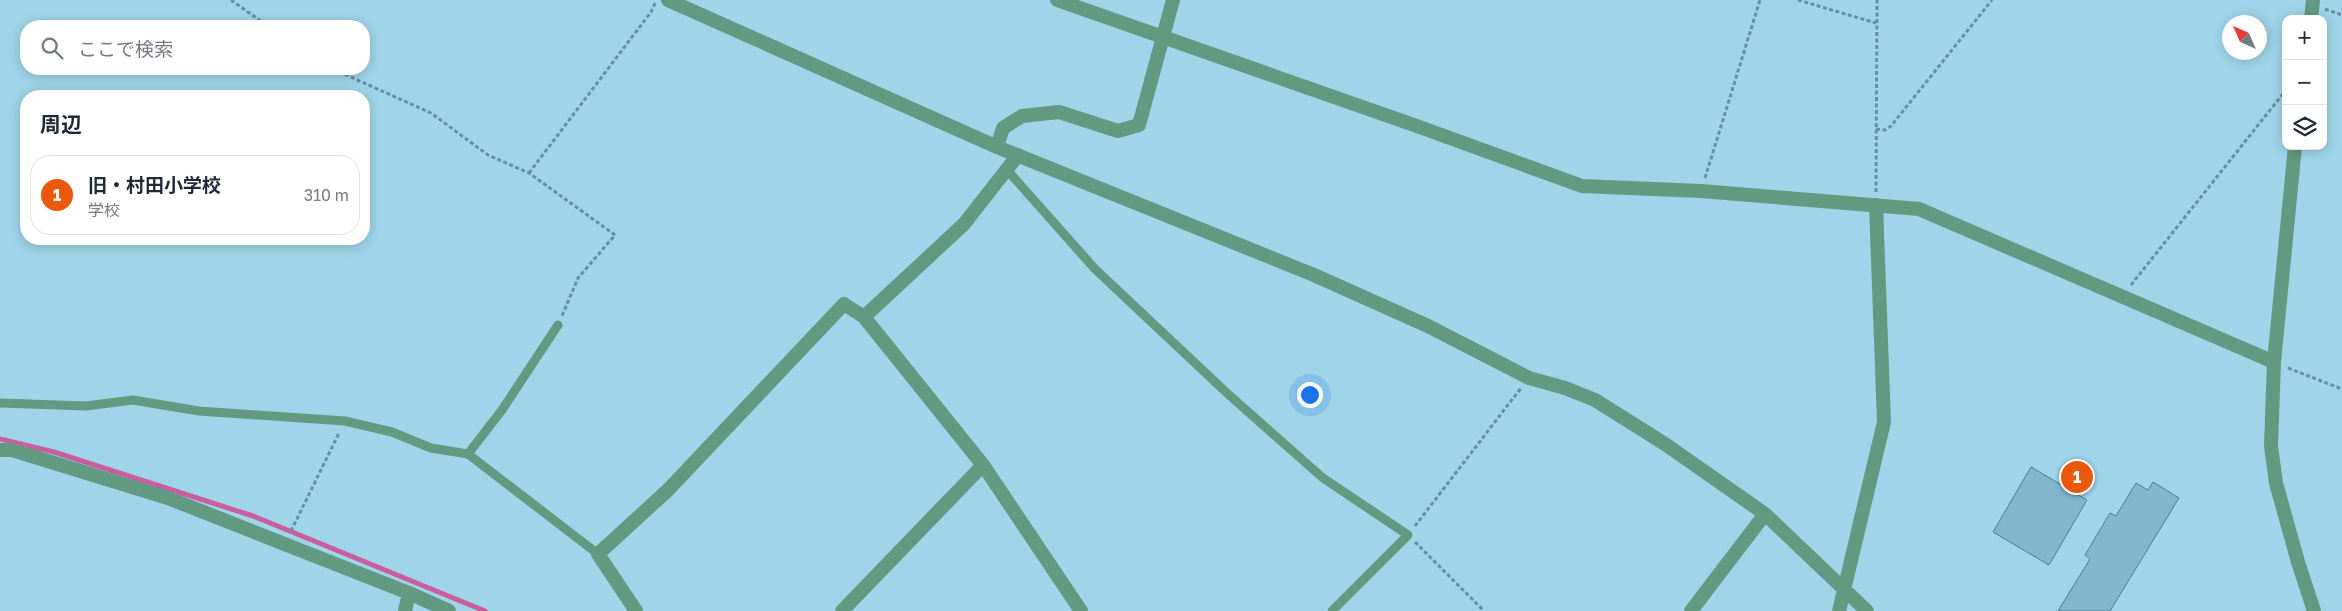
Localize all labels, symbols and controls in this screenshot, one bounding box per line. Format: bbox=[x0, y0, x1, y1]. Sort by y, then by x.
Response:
north arrow bbox=[2222, 15, 2267, 60]
map controls bbox=[2282, 15, 2327, 150]
button: + bbox=[2282, 15, 2327, 60]
search box bbox=[20, 20, 370, 75]
icon: search bbox=[38, 34, 66, 62]
text: ここで検索 bbox=[78, 37, 173, 60]
button: − bbox=[2282, 60, 2327, 105]
button: layers bbox=[2282, 105, 2327, 150]
text: 周辺 bbox=[40, 111, 82, 137]
text: 旧・村田小学校 bbox=[88, 173, 221, 196]
text: 1 bbox=[53, 185, 61, 205]
text: 310 m bbox=[304, 185, 349, 205]
text: 学校 bbox=[88, 200, 120, 220]
your location bbox=[1297, 382, 1323, 408]
pin: 1 bbox=[2061, 458, 2093, 496]

